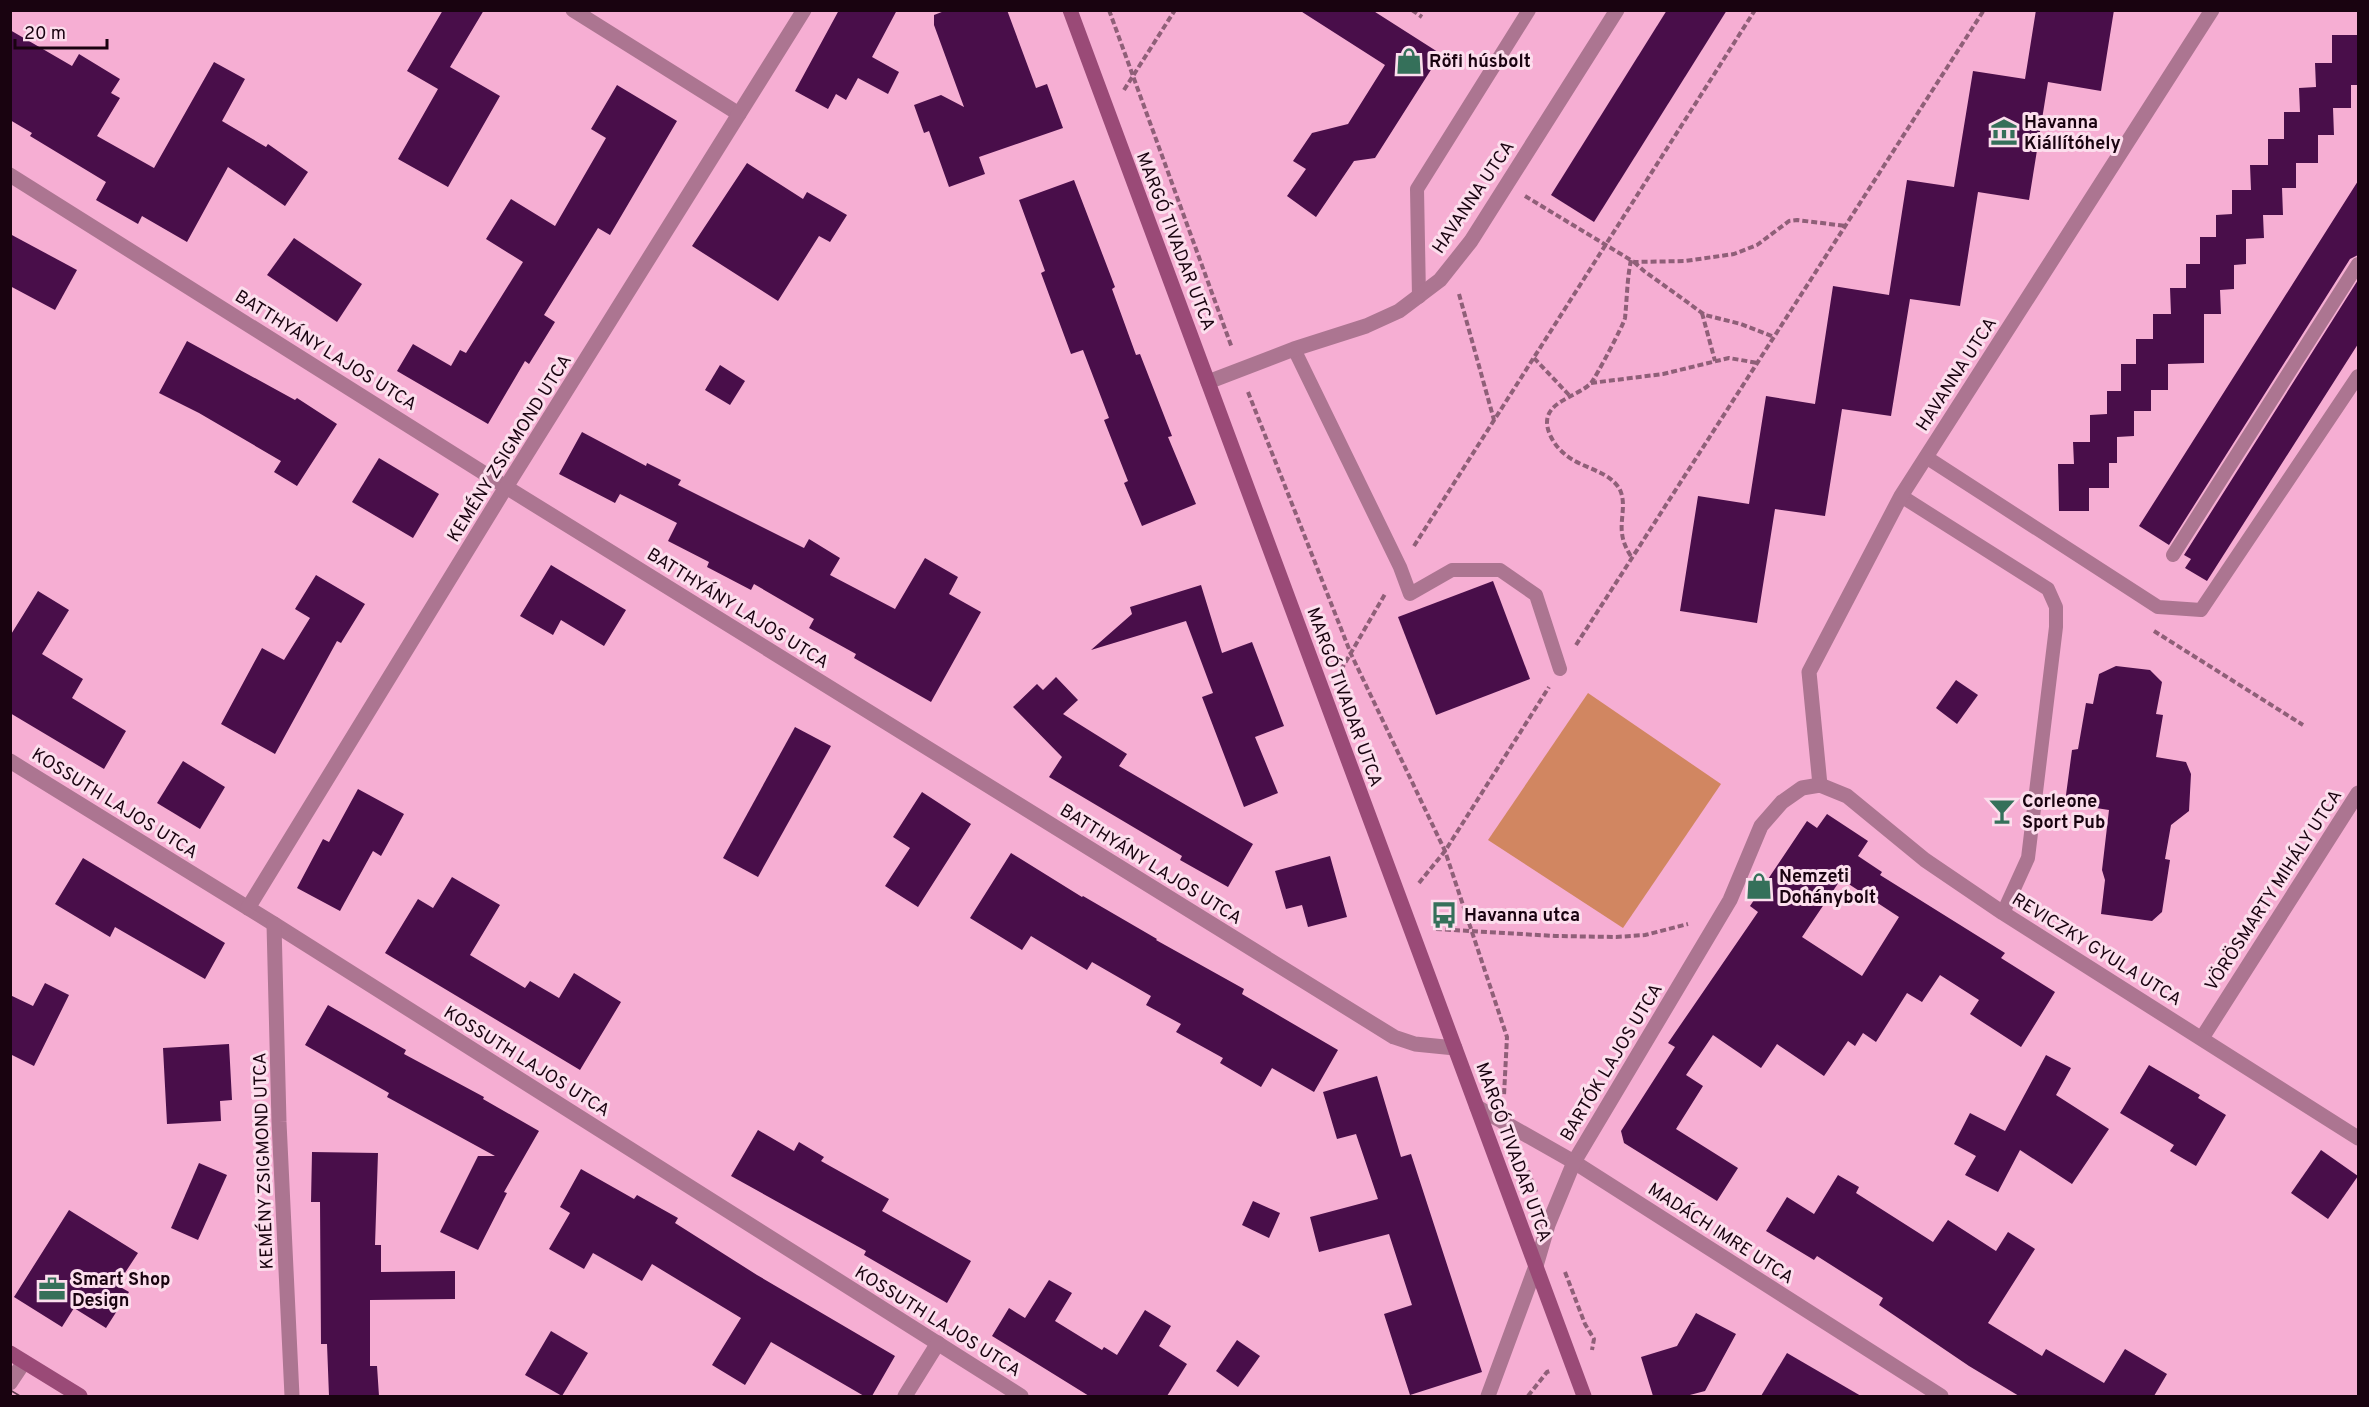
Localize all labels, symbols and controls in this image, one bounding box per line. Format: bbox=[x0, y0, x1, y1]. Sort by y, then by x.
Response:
scale bar bbox=[15, 12, 106, 50]
text: 20 m bbox=[24, 23, 66, 46]
shop icon: Röfi húsbolt bbox=[1394, 46, 1424, 76]
place label: Röfi húsbolt bbox=[1429, 51, 1531, 74]
place label: Havanna Kiállítóhely bbox=[2024, 112, 2121, 156]
museum icon: Havanna Kiállítóhely bbox=[1989, 117, 2019, 147]
street label: HAVANNA UTCA bbox=[1428, 137, 1520, 259]
street label: MARGÓ TIVADAR UTCA bbox=[1130, 148, 1221, 334]
street label: BATTHYÁNY LAJOS UTCA bbox=[230, 284, 422, 417]
street label: HAVANNA UTCA bbox=[1912, 313, 2003, 436]
street label: KEMÉNY ZSIGMOND UTCA bbox=[441, 350, 578, 547]
street label: BATTHYÁNY LAJOS UTCA bbox=[642, 542, 834, 675]
street label: MARGÓ TIVADAR UTCA bbox=[1300, 604, 1389, 790]
street label: KOSSUTH LAJOS UTCA bbox=[27, 744, 202, 865]
street label: VÖRÖSMARTY MIHÁLY UTCA bbox=[2199, 785, 2348, 996]
place label: Corleone Sport Pub bbox=[2022, 791, 2105, 835]
bar icon: Corleone Sport Pub bbox=[1987, 796, 2017, 826]
street label: BATTHYÁNY LAJOS UTCA bbox=[1055, 798, 1247, 931]
place label: Nemzeti Dohánybolt bbox=[1779, 866, 1876, 910]
shop icon: Nemzeti Dohánybolt bbox=[1744, 871, 1774, 901]
street label: REVICZKY GYULA UTCA bbox=[2007, 889, 2185, 1012]
bus stop icon: Havanna utca bbox=[1429, 900, 1459, 930]
place label: Havanna utca bbox=[1464, 905, 1580, 928]
street label: BARTÓK LAJOS UTCA bbox=[1554, 979, 1669, 1146]
street label: KOSSUTH LAJOS UTCA bbox=[439, 1002, 614, 1123]
street label: KEMÉNY ZSIGMOND UTCA bbox=[247, 1052, 280, 1270]
street label: MARGÓ TIVADAR UTCA bbox=[1469, 1059, 1558, 1245]
street label: MADÁCH IMRE UTCA bbox=[1643, 1177, 1799, 1290]
street label: KOSSUTH LAJOS UTCA bbox=[850, 1262, 1025, 1383]
place label: Smart Shop Design bbox=[72, 1269, 170, 1313]
office icon: Smart Shop Design bbox=[37, 1274, 67, 1304]

